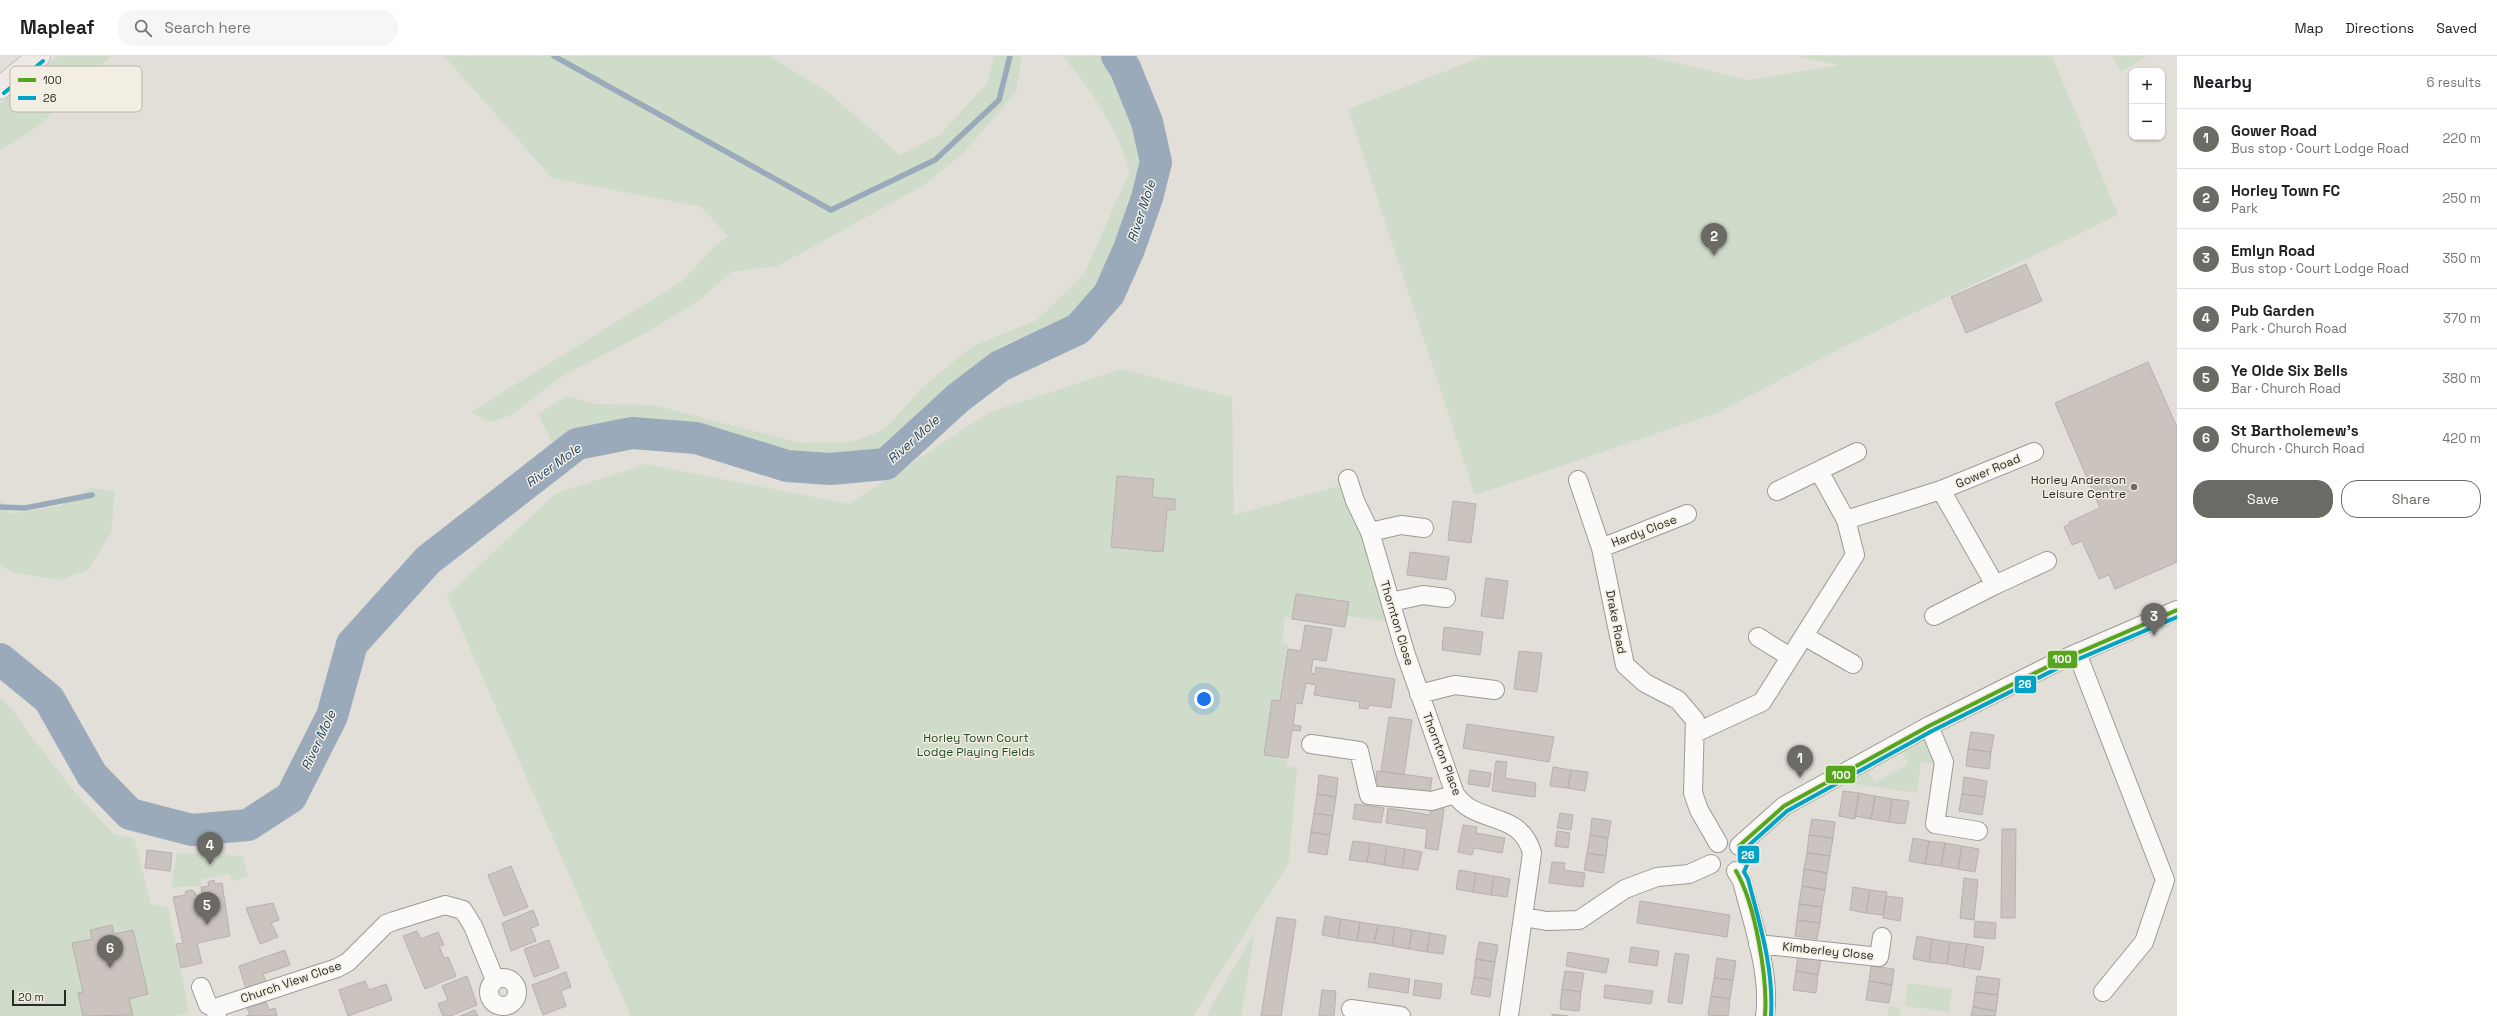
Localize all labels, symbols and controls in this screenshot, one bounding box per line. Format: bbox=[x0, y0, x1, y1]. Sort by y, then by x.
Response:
search box bbox=[118, 10, 398, 46]
text: Mapleaf bbox=[20, 15, 94, 40]
icon: search bbox=[132, 17, 154, 39]
text: Search here bbox=[164, 18, 251, 37]
text: Map bbox=[2294, 19, 2324, 37]
text: Directions bbox=[2346, 19, 2414, 37]
text: Saved bbox=[2436, 19, 2477, 37]
legend bbox=[10, 66, 142, 112]
map controls bbox=[2129, 68, 2165, 140]
button: + bbox=[2129, 68, 2165, 104]
text: Nearby bbox=[2193, 71, 2252, 93]
text: 100 bbox=[43, 73, 62, 87]
text: 6 results bbox=[2427, 74, 2481, 91]
text: 26 bbox=[43, 91, 57, 105]
button: − bbox=[2129, 104, 2165, 140]
text: Gower Road bbox=[2231, 121, 2317, 140]
text: 1 bbox=[2203, 130, 2209, 147]
text: 220 m bbox=[2442, 130, 2481, 147]
text: Bus stop · Court Lodge Road bbox=[2231, 140, 2409, 157]
water label: River Mole bbox=[1123, 177, 1160, 244]
text: Horley Town FC bbox=[2231, 181, 2340, 200]
text: 2 bbox=[2202, 190, 2210, 207]
text: 250 m bbox=[2443, 190, 2481, 207]
text: Park bbox=[2231, 200, 2258, 217]
pin: 2 bbox=[1701, 223, 1727, 256]
text: Emlyn Road bbox=[2231, 241, 2315, 260]
text: 3 bbox=[2202, 250, 2210, 267]
text: 350 m bbox=[2443, 250, 2481, 267]
text: Bus stop · Court Lodge Road bbox=[2231, 260, 2409, 277]
text: Pub Garden bbox=[2231, 301, 2314, 320]
text: 4 bbox=[2202, 310, 2210, 327]
text: 370 m bbox=[2443, 310, 2481, 327]
text: Park · Church Road bbox=[2231, 320, 2347, 337]
text: Ye Olde Six Bells bbox=[2231, 361, 2348, 380]
text: 5 bbox=[2202, 370, 2210, 387]
text: 380 m bbox=[2442, 370, 2481, 387]
text: Bar · Church Road bbox=[2231, 380, 2341, 397]
water label: River Mole bbox=[884, 411, 944, 467]
text: St Bartholemew's bbox=[2231, 421, 2359, 440]
text: 6 bbox=[2202, 430, 2210, 447]
text: 420 m bbox=[2442, 430, 2481, 447]
water label: River Mole bbox=[522, 439, 585, 491]
text: Church · Church Road bbox=[2231, 440, 2365, 457]
street label: Gower Road bbox=[1953, 450, 2023, 492]
place label: Horley Anderson Leisure Centre bbox=[2031, 472, 2126, 502]
button: Save bbox=[2193, 480, 2333, 518]
button: Share bbox=[2341, 480, 2481, 518]
marker: Horley Anderson Leisure Centre bbox=[2129, 482, 2139, 492]
street label: Hardy Close bbox=[1609, 511, 1679, 551]
street label: Thornton Close bbox=[1376, 578, 1418, 668]
street label: Drake Road bbox=[1602, 589, 1630, 655]
pin: 3 bbox=[2141, 603, 2167, 636]
line badge: 100 bbox=[2047, 650, 2078, 669]
text: 100 bbox=[2052, 652, 2072, 666]
line badge: 26 bbox=[2014, 675, 2037, 694]
text: 26 bbox=[2018, 677, 2032, 691]
your location bbox=[1194, 689, 1214, 709]
water label: River Mole bbox=[297, 706, 340, 773]
street label: Thornton Place bbox=[1419, 710, 1465, 798]
park label: Horley Town Court Lodge Playing Fields bbox=[917, 730, 1035, 760]
pin: 1 bbox=[1787, 745, 1813, 778]
line badge: 100 bbox=[1825, 765, 1856, 784]
text: 100 bbox=[1831, 768, 1851, 782]
pin: 4 bbox=[197, 832, 223, 865]
line badge: 26 bbox=[1737, 845, 1760, 864]
text: 26 bbox=[1741, 848, 1755, 862]
pin: 5 bbox=[194, 892, 220, 925]
pin: 6 bbox=[97, 935, 123, 968]
street label: Kimberley Close bbox=[1781, 938, 1875, 964]
street label: Church View Close bbox=[238, 957, 344, 1007]
scale bar bbox=[12, 988, 66, 1007]
text: 20 m bbox=[18, 990, 44, 1004]

